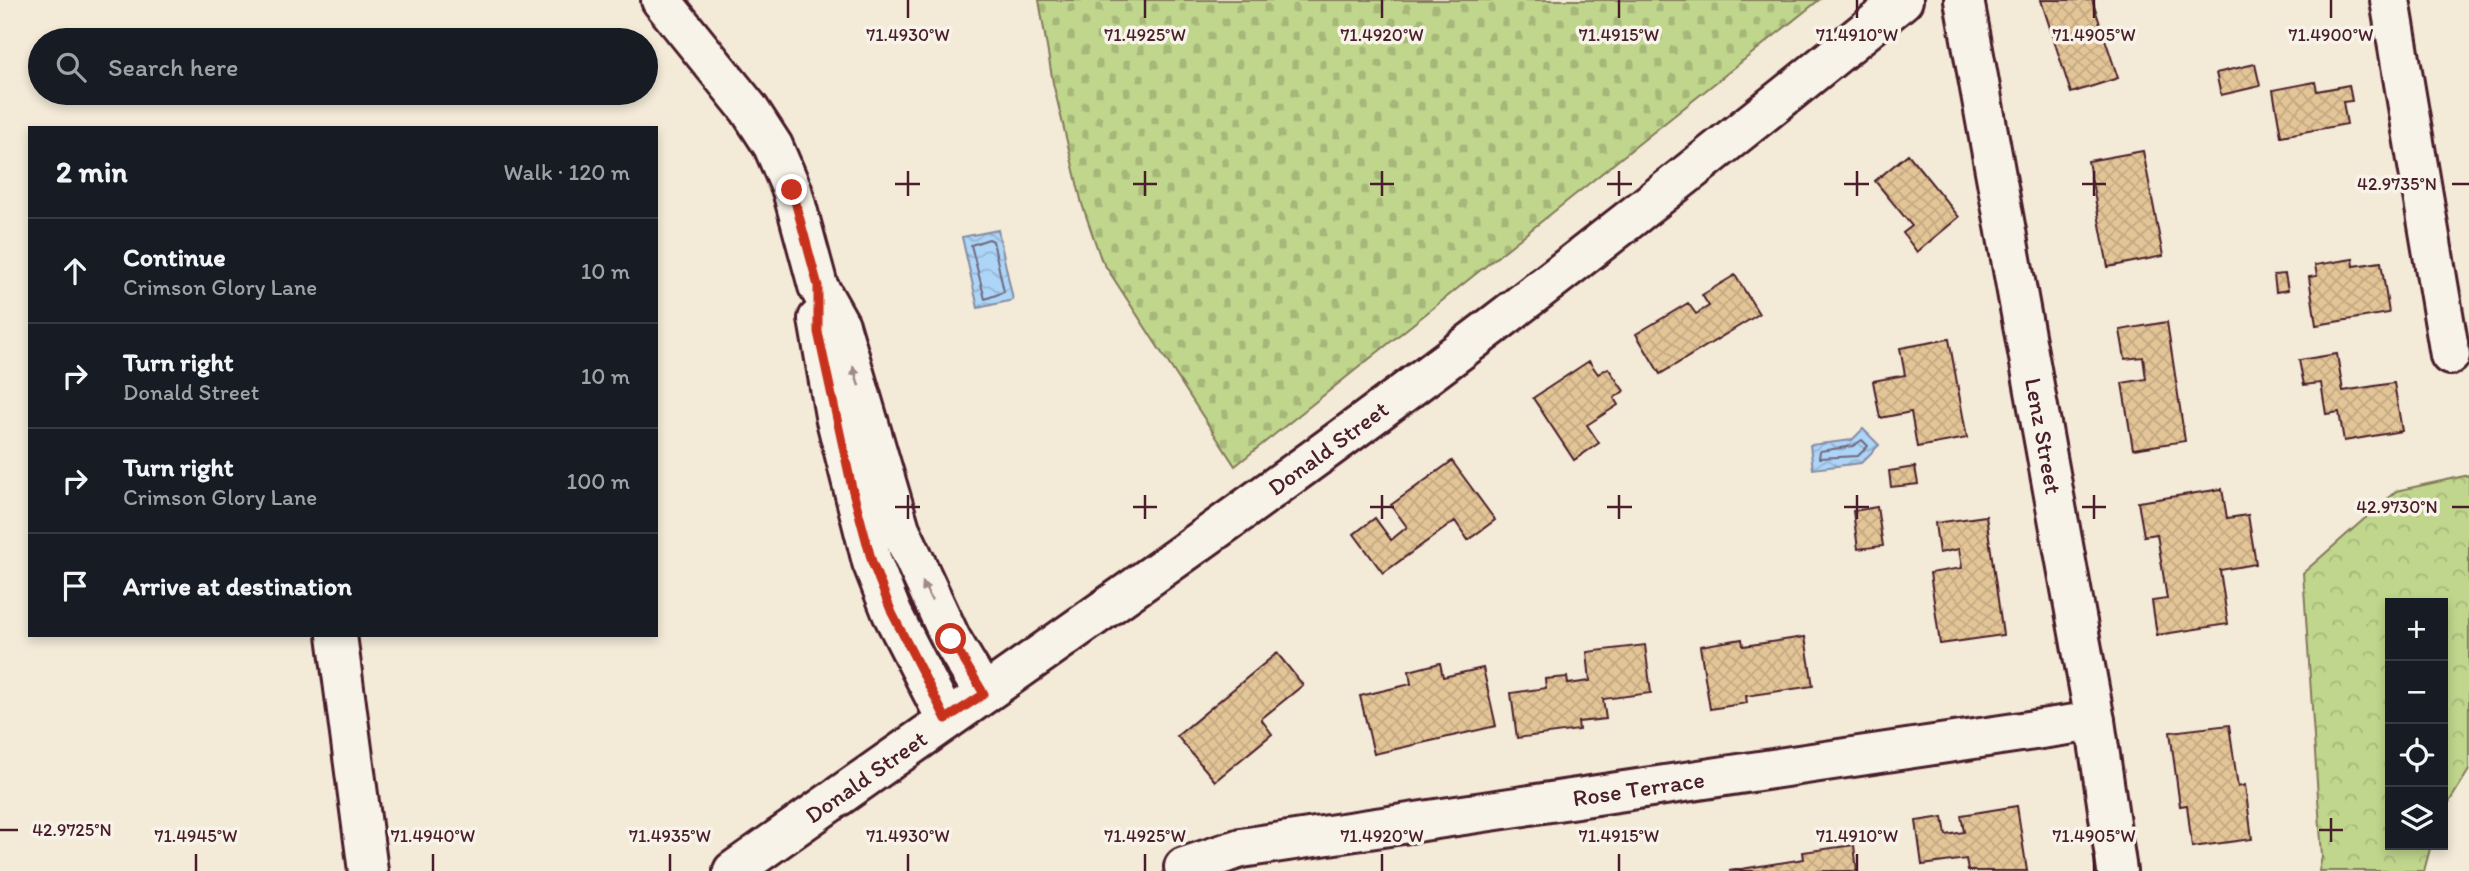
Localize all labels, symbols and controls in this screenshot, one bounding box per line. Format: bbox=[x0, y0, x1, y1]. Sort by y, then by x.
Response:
text: 71.4930°W bbox=[866, 24, 950, 46]
text: 71.4925°W bbox=[1104, 24, 1186, 46]
text: 71.4920°W bbox=[1340, 24, 1424, 46]
text: 71.4915°W bbox=[1579, 24, 1659, 46]
text: 71.4910°W bbox=[1816, 24, 1898, 46]
text: 71.4905°W bbox=[2052, 24, 2136, 46]
text: 71.4900°W bbox=[2289, 24, 2373, 46]
search box bbox=[28, 28, 658, 105]
icon: search bbox=[52, 48, 90, 86]
text: Search here bbox=[108, 51, 238, 83]
text: 2 min bbox=[56, 153, 127, 190]
text: Walk · 120 m bbox=[504, 158, 630, 186]
text: 42.9735°N bbox=[2357, 173, 2437, 195]
route end bbox=[776, 174, 807, 205]
text: Continue bbox=[123, 241, 226, 273]
icon: ahead bbox=[56, 252, 94, 290]
text: 10 m bbox=[581, 257, 630, 285]
text: Crimson Glory Lane bbox=[123, 273, 317, 301]
text: Turn right bbox=[123, 346, 234, 378]
icon: right bbox=[56, 357, 94, 395]
text: 10 m bbox=[581, 362, 630, 390]
one-way arrow bbox=[850, 365, 860, 386]
street label: Lenz Street bbox=[2019, 375, 2068, 496]
text: Donald Street bbox=[123, 378, 259, 406]
street label: Donald Street bbox=[1262, 394, 1394, 502]
text: Turn right bbox=[123, 451, 234, 483]
icon: right bbox=[56, 462, 94, 500]
text: 100 m bbox=[566, 467, 630, 495]
text: Crimson Glory Lane bbox=[123, 483, 317, 511]
text: 42.9730°N bbox=[2356, 496, 2438, 518]
icon: arrive bbox=[56, 567, 94, 605]
text: Arrive at destination bbox=[123, 570, 352, 602]
one-way arrow bbox=[922, 581, 933, 601]
map controls bbox=[2385, 598, 2448, 850]
button: + bbox=[2385, 598, 2448, 661]
route start bbox=[935, 623, 966, 654]
button: − bbox=[2385, 661, 2448, 724]
street label: Donald Street bbox=[799, 724, 932, 829]
button: locate bbox=[2385, 724, 2448, 787]
street label: Rose Terrace bbox=[1571, 764, 1706, 813]
button: layers bbox=[2385, 787, 2448, 850]
text: 42.9725°N bbox=[32, 819, 112, 841]
text: 71.4945°W bbox=[155, 825, 237, 847]
text: 71.4940°W bbox=[391, 825, 475, 847]
text: 71.4935°W bbox=[629, 825, 711, 847]
text: 71.4930°W bbox=[866, 825, 950, 847]
text: 71.4925°W bbox=[1104, 825, 1186, 847]
text: 71.4920°W bbox=[1340, 825, 1424, 847]
text: 71.4915°W bbox=[1579, 825, 1659, 847]
text: 71.4910°W bbox=[1816, 825, 1898, 847]
text: 71.4905°W bbox=[2052, 825, 2136, 847]

